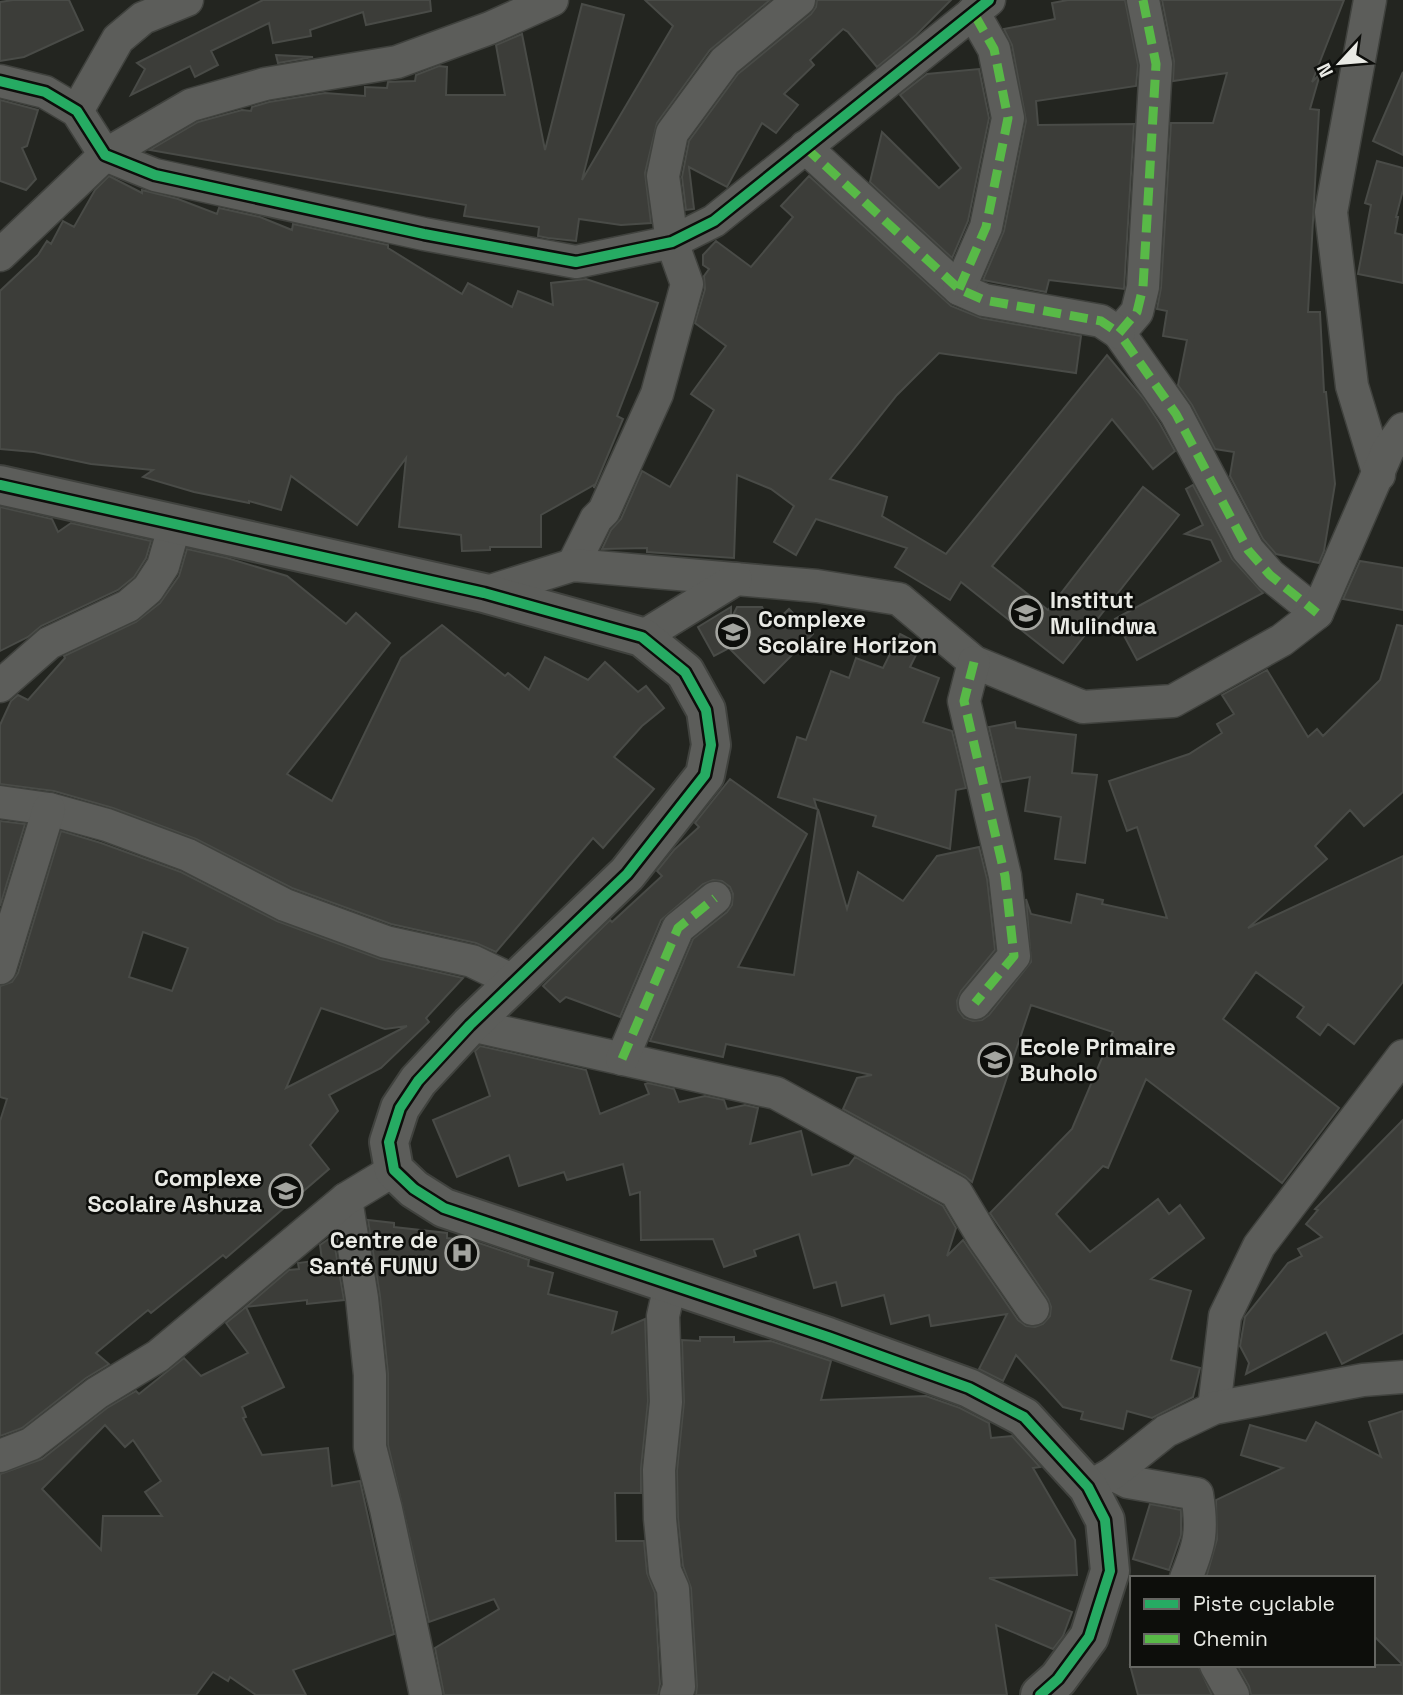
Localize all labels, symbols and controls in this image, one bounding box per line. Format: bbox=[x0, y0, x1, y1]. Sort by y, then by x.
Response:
north arrow bbox=[1305, 28, 1375, 98]
text: N bbox=[1311, 59, 1339, 81]
place label: Institut Mulindwa bbox=[1050, 585, 1157, 641]
school or university icon: Institut Mulindwa bbox=[1007, 594, 1045, 632]
place label: Complexe Scolaire Horizon bbox=[758, 604, 937, 660]
school or university icon: Complexe Scolaire Horizon bbox=[714, 613, 752, 651]
place label: Ecole Primaire Buholo bbox=[1020, 1032, 1176, 1088]
school or university icon: Ecole Primaire Buholo bbox=[976, 1041, 1014, 1079]
place label: Complexe Scolaire Ashuza bbox=[87, 1163, 262, 1219]
school or university icon: Complexe Scolaire Ashuza bbox=[267, 1172, 305, 1210]
place label: Centre de Santé FUNU bbox=[309, 1225, 438, 1281]
hospital icon: Centre de Santé FUNU bbox=[443, 1234, 481, 1272]
legend bbox=[1130, 1576, 1375, 1667]
text: Piste cyclable bbox=[1193, 1590, 1335, 1617]
text: Chemin bbox=[1193, 1625, 1268, 1652]

